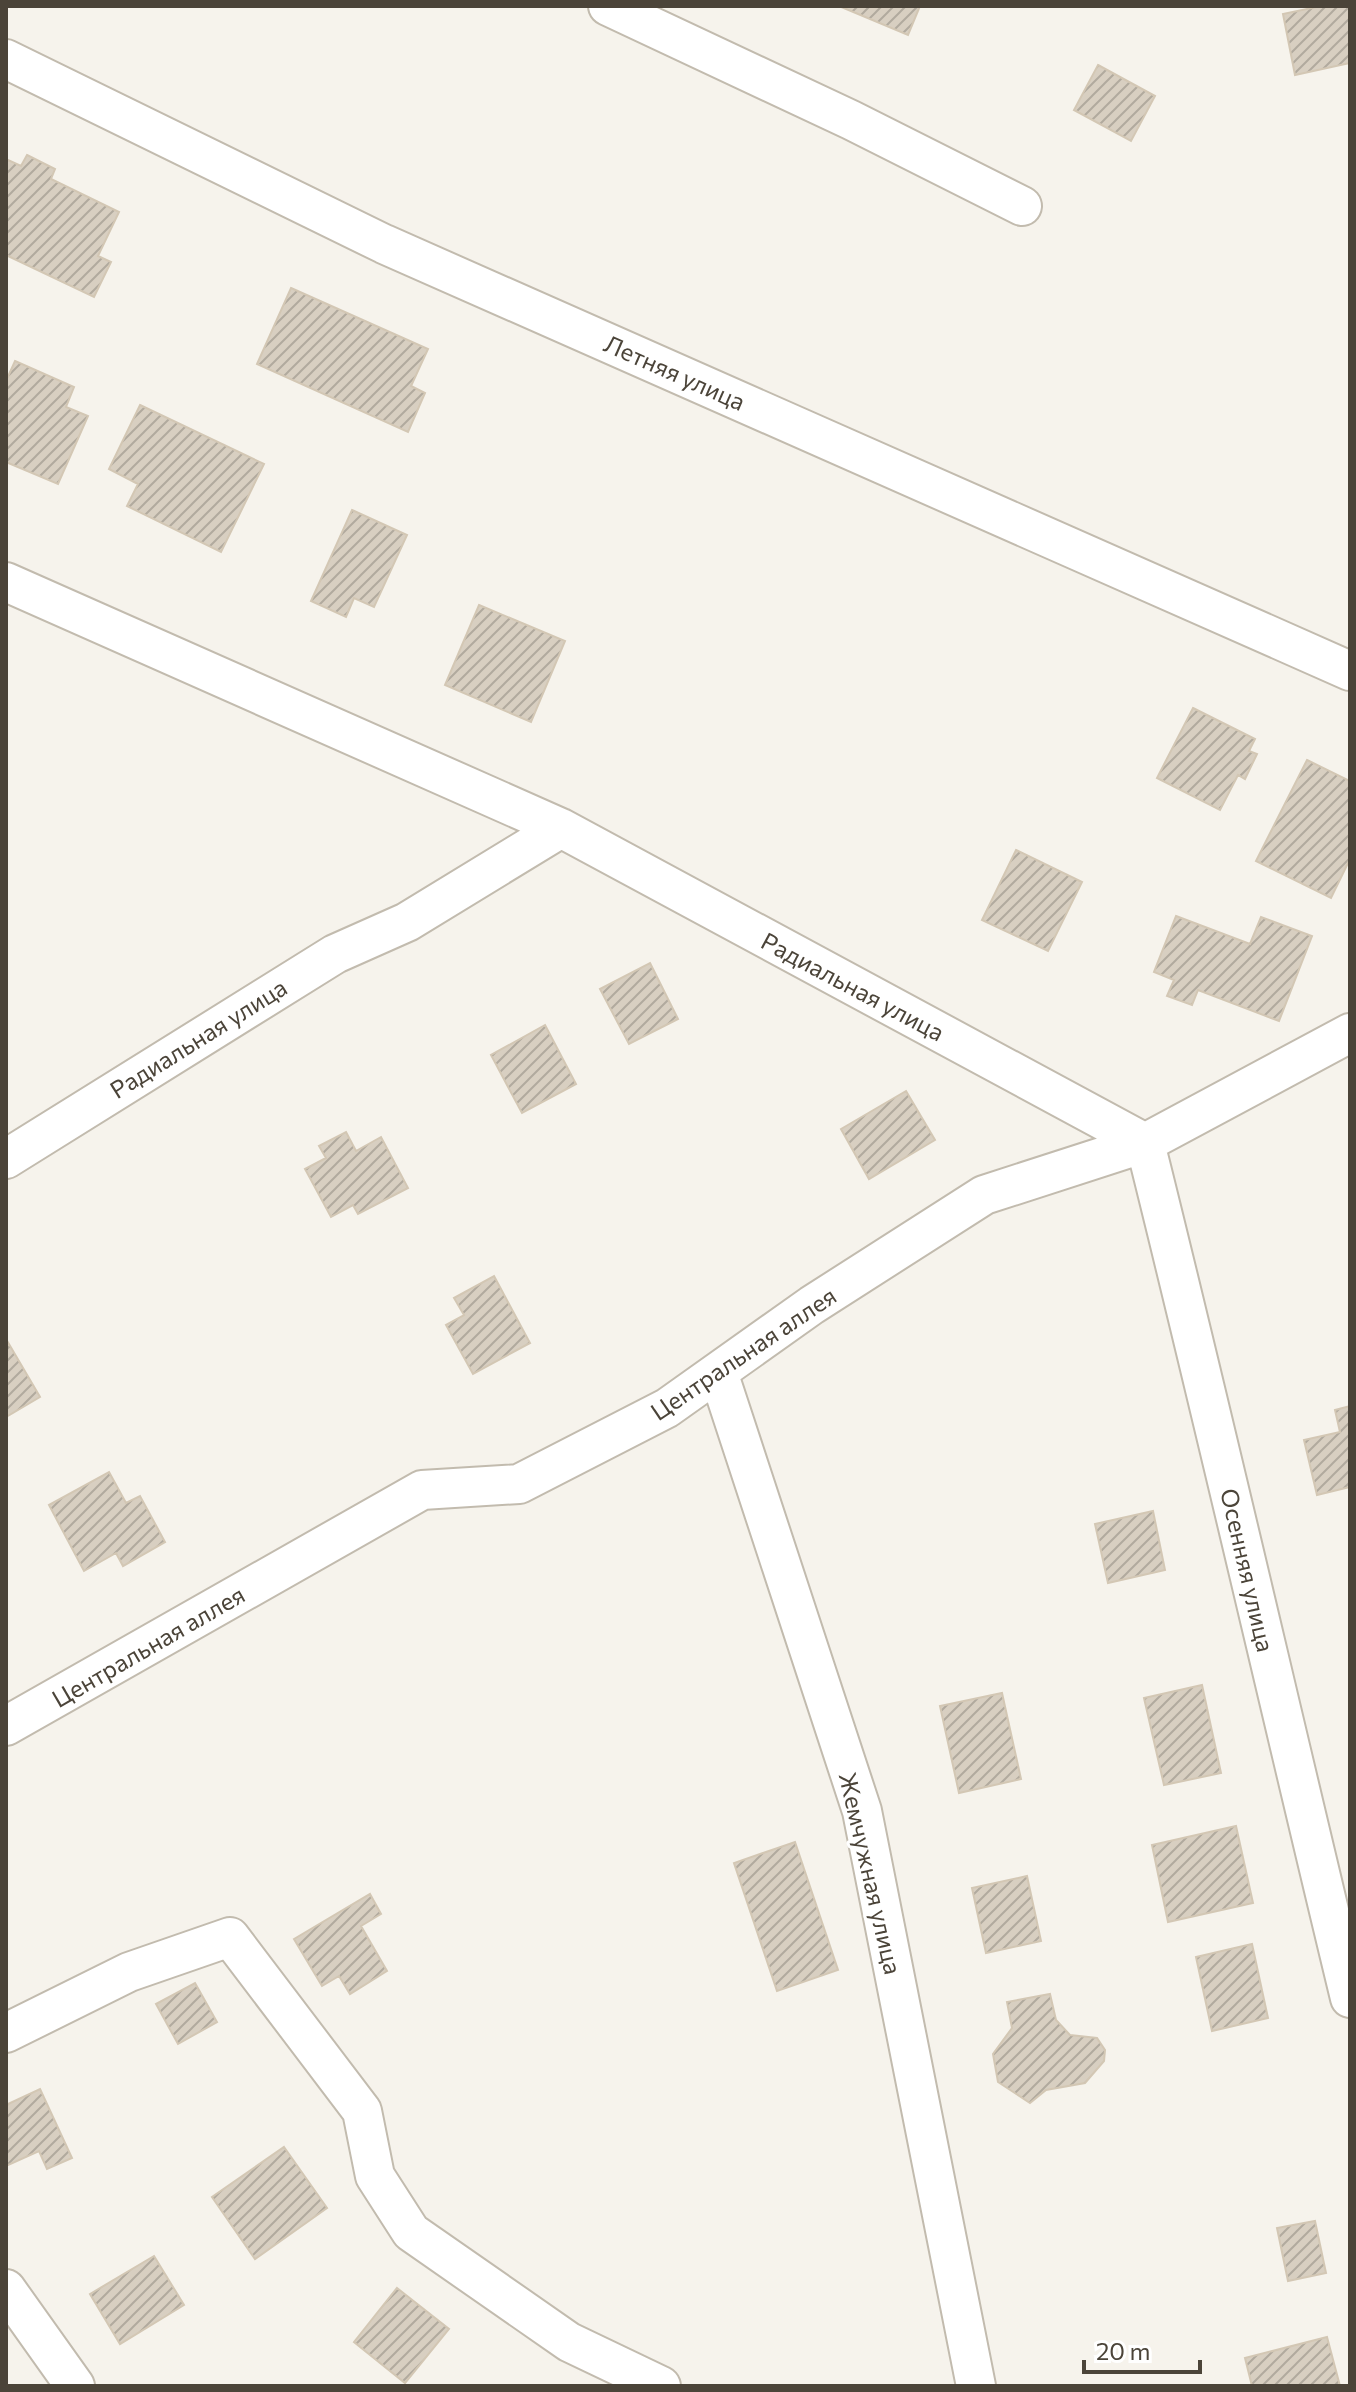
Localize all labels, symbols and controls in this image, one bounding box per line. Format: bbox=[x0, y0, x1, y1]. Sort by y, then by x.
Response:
street label: Летняя улица bbox=[600, 328, 750, 416]
street label: Радиальная улица bbox=[757, 926, 949, 1046]
street label: Радиальная улица bbox=[104, 972, 292, 1104]
street label: Центральная аллея bbox=[645, 1280, 841, 1426]
street label: Осенняя улица bbox=[1215, 1485, 1281, 1655]
street label: Центральная аллея bbox=[47, 1579, 249, 1713]
street label: Жемчужная улица bbox=[834, 1769, 908, 1977]
scale bar bbox=[1084, 2324, 1200, 2374]
text: 20 m bbox=[1096, 2336, 1150, 2365]

